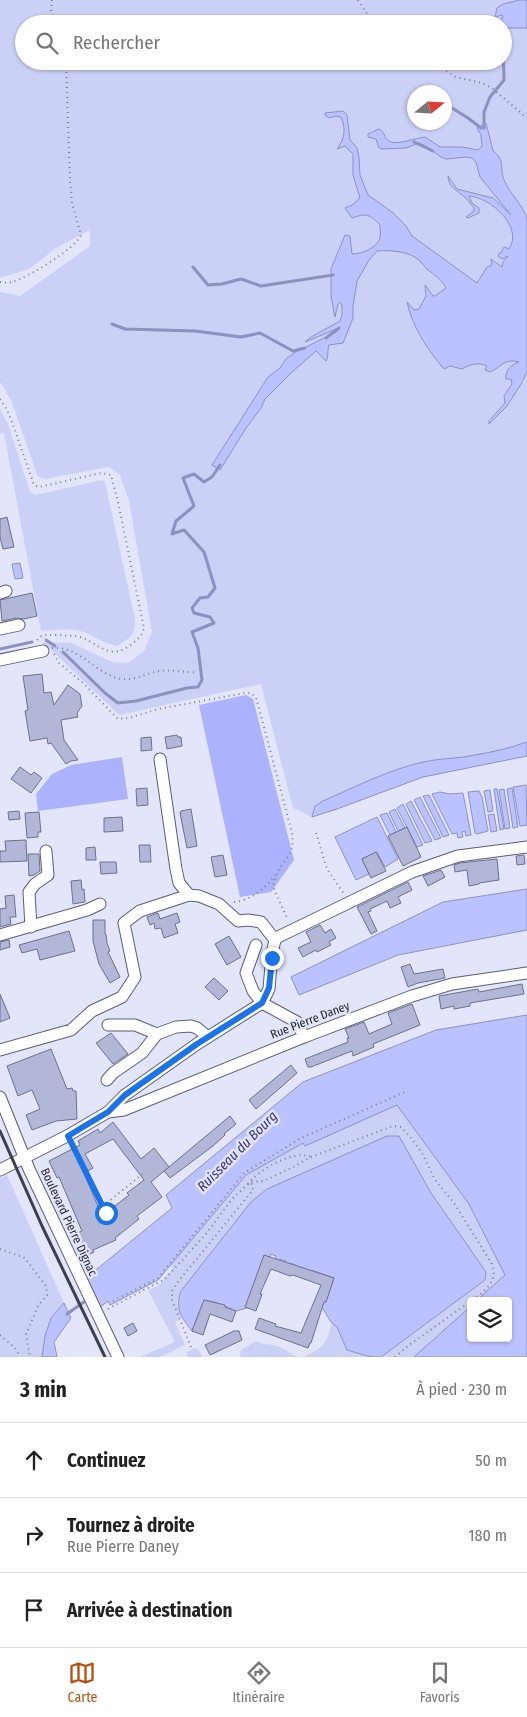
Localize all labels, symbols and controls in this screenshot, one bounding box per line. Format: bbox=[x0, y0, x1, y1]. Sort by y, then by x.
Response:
search box bbox=[15, 15, 512, 70]
icon: search bbox=[33, 29, 61, 57]
text: Rechercher bbox=[73, 31, 160, 54]
north arrow bbox=[407, 85, 452, 130]
route end bbox=[261, 947, 284, 970]
street label: Rue Pierre Daney bbox=[268, 998, 352, 1042]
water label: Ruisseau du Bourg bbox=[194, 1108, 281, 1195]
street label: Boulevard Pierre Dignac bbox=[38, 1166, 100, 1278]
route start bbox=[95, 1202, 118, 1225]
map controls bbox=[467, 1297, 512, 1342]
button: layers bbox=[467, 1297, 512, 1342]
text: 3 min bbox=[20, 1377, 67, 1403]
text: À pied · 230 m bbox=[416, 1380, 507, 1399]
icon: ahead bbox=[20, 1446, 48, 1474]
text: Continuez bbox=[67, 1449, 146, 1472]
text: 50 m bbox=[475, 1451, 507, 1470]
text: Tournez à droite bbox=[67, 1514, 195, 1537]
icon: right bbox=[20, 1521, 48, 1549]
text: 180 m bbox=[468, 1526, 507, 1545]
text: Rue Pierre Daney bbox=[67, 1537, 179, 1556]
icon: arrive bbox=[20, 1596, 48, 1624]
text: Arrivée à destination bbox=[67, 1599, 233, 1622]
tab: Carte bbox=[67, 1659, 97, 1706]
tab: Itinéraire bbox=[232, 1659, 285, 1706]
tab: Favoris bbox=[420, 1659, 460, 1706]

